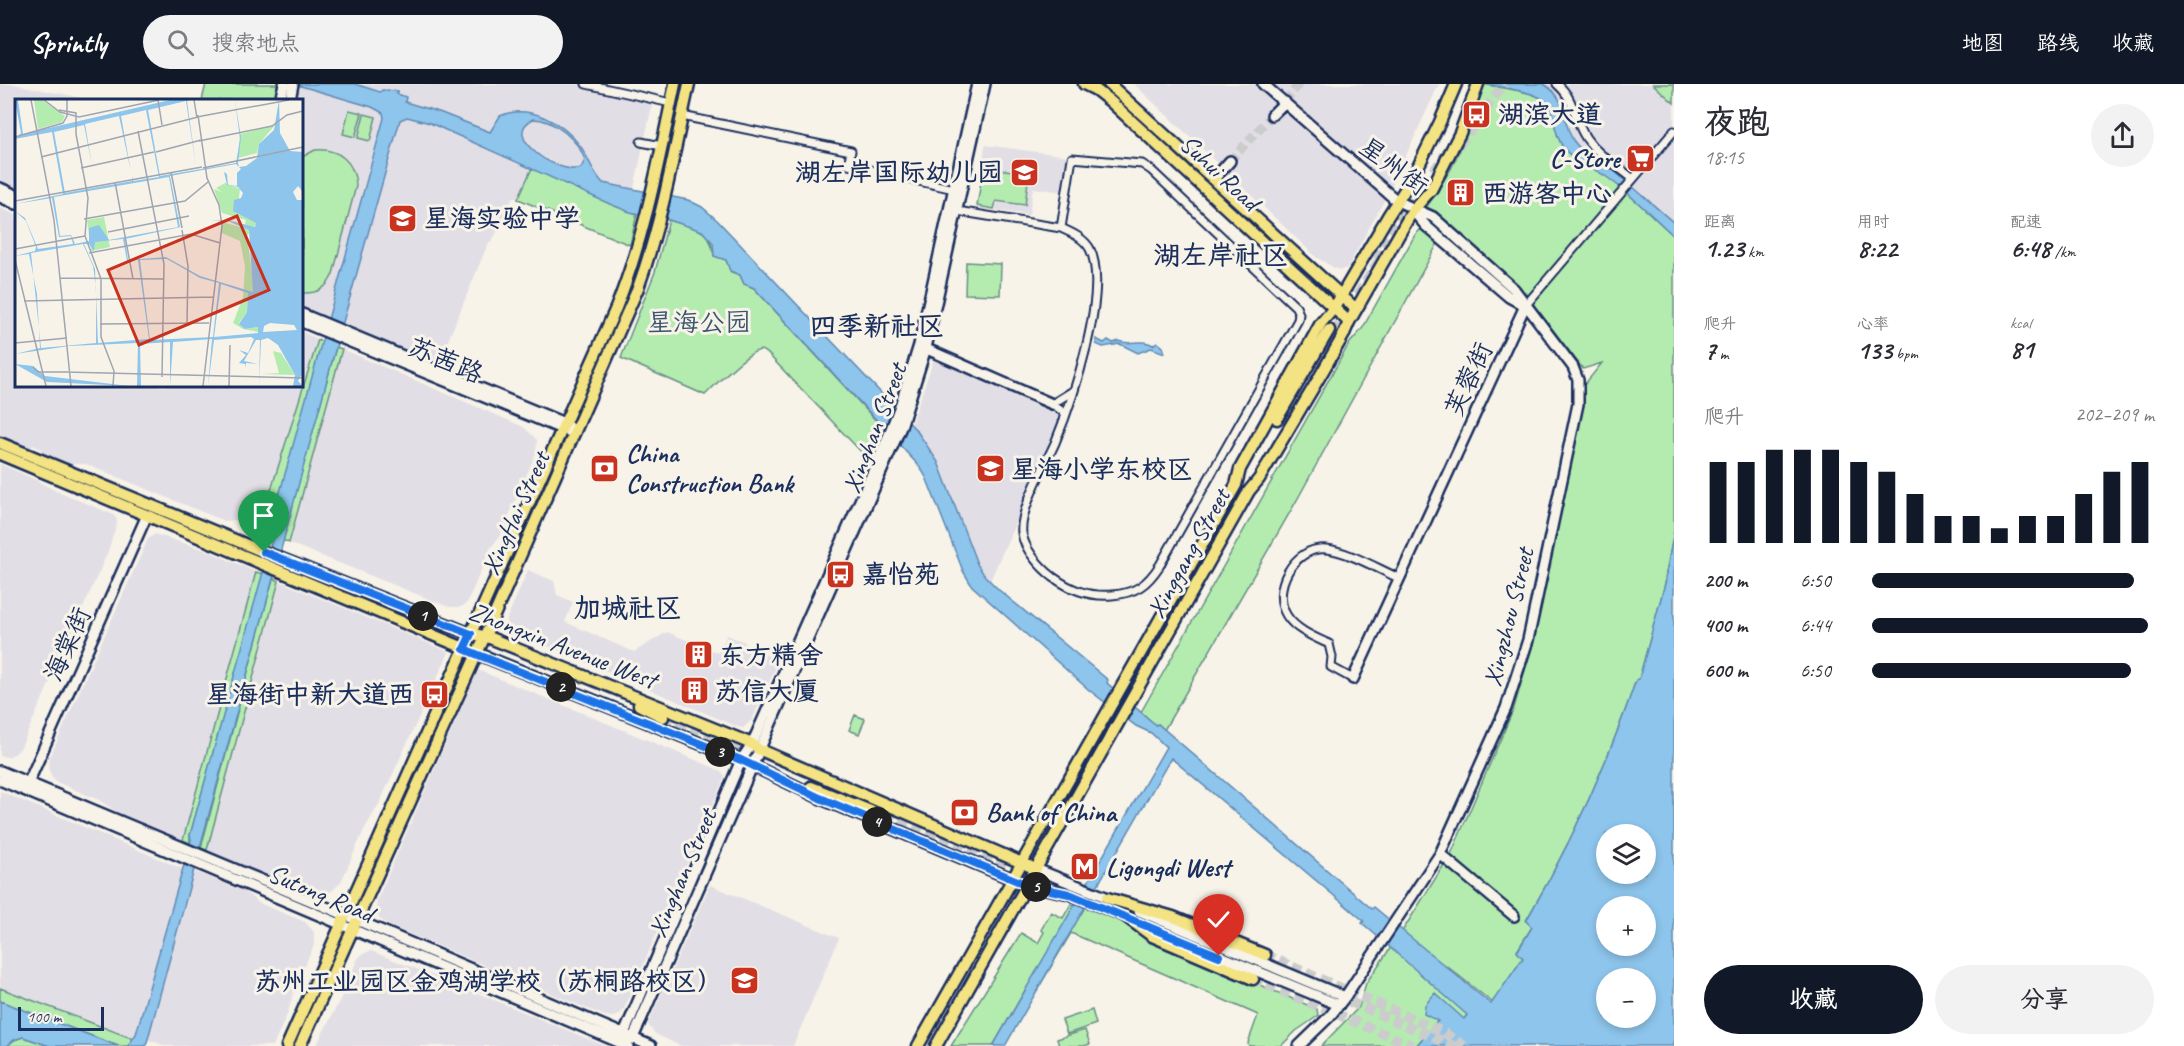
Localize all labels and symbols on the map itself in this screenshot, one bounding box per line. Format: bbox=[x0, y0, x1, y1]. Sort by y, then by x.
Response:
bus stop icon: 湖滨大道 bbox=[1461, 98, 1493, 130]
place label: 湖滨大道 bbox=[1498, 98, 1602, 131]
inset map bbox=[15, 99, 303, 387]
street label: Suhui Road bbox=[1173, 127, 1269, 220]
street label: 星州街 bbox=[1352, 130, 1435, 203]
place label: C-Store bbox=[1550, 142, 1622, 175]
supermarket icon: C-Store bbox=[1625, 142, 1657, 174]
place label: 湖左岸国际幼儿园 bbox=[795, 156, 1003, 189]
school or university icon: 湖左岸国际幼儿园 bbox=[1008, 156, 1040, 188]
building icon: 西游客中心 bbox=[1445, 177, 1477, 209]
place label: 西游客中心 bbox=[1482, 177, 1612, 210]
school or university icon: 星海实验中学 bbox=[387, 202, 419, 234]
place label: 星海实验中学 bbox=[424, 202, 580, 235]
district label: 湖左岸社区 bbox=[1154, 238, 1289, 272]
park label: 星海公园 bbox=[647, 306, 751, 339]
district label: 四季新社区 bbox=[810, 309, 945, 343]
street label: 苏茜路 bbox=[403, 330, 488, 391]
street label: 芙蓉街 bbox=[1437, 337, 1500, 422]
street label: Xinghan Street bbox=[835, 357, 915, 498]
place label: China Construction Bank bbox=[626, 437, 795, 500]
street label: XingHai Street bbox=[474, 444, 558, 580]
bank icon: China Construction Bank bbox=[589, 452, 621, 484]
school or university icon: 星海小学东校区 bbox=[974, 453, 1006, 485]
place label: 星海小学东校区 bbox=[1011, 453, 1193, 486]
street label: Xinggang Street bbox=[1139, 481, 1239, 624]
pin bbox=[238, 490, 289, 552]
street label: Xingzhou Street bbox=[1475, 542, 1542, 690]
bus stop icon: 嘉怡苑 bbox=[825, 558, 857, 590]
place label: 嘉怡苑 bbox=[862, 558, 940, 591]
district label: 加城社区 bbox=[574, 591, 682, 625]
street label: Zhongxin Avenue West bbox=[464, 595, 664, 698]
pin: 1 bbox=[408, 601, 438, 631]
street label: 海棠街 bbox=[37, 602, 98, 687]
building icon: 东方精舍 bbox=[682, 639, 714, 671]
place label: 东方精舍 bbox=[719, 639, 823, 672]
pin: 2 bbox=[546, 672, 576, 702]
building icon: 苏信大厦 bbox=[678, 675, 710, 707]
place label: 苏信大厦 bbox=[715, 675, 819, 708]
place label: 星海街中新大道西 bbox=[206, 678, 414, 711]
bus stop icon: 星海街中新大道西 bbox=[419, 678, 451, 710]
pin: 3 bbox=[705, 737, 735, 767]
bank icon: Bank of China bbox=[949, 796, 981, 828]
place label: Bank of China bbox=[986, 796, 1118, 829]
street label: Xinghan Street bbox=[641, 802, 725, 942]
pin: 4 bbox=[862, 807, 892, 837]
metro station icon: Ligongdi West bbox=[1069, 851, 1101, 883]
place label: Ligongdi West bbox=[1106, 851, 1234, 884]
street label: Sutong Road bbox=[263, 857, 382, 932]
pin: 5 bbox=[1021, 872, 1051, 902]
pin bbox=[1193, 894, 1244, 956]
place label: 苏州工业园区金鸡湖学校（苏桐路校区） bbox=[255, 965, 723, 998]
school or university icon: 苏州工业园区金鸡湖学校（苏桐路校区） bbox=[728, 965, 760, 997]
scale bar bbox=[18, 1004, 104, 1032]

